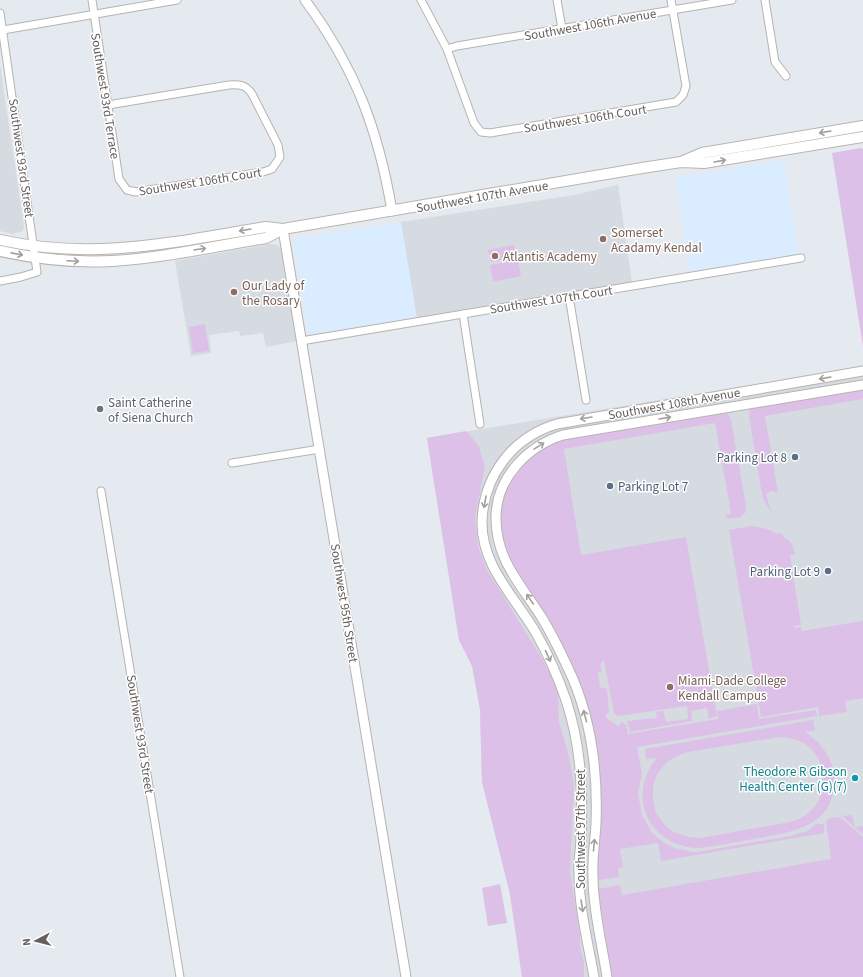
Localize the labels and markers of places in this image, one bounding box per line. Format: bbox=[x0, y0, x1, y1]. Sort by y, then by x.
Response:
place label: Somerset Acadamy Kendal bbox=[611, 224, 702, 257]
marker: Somerset Acadamy Kendal bbox=[598, 234, 608, 244]
place label: Atlantis Academy bbox=[503, 248, 597, 266]
marker: Atlantis Academy bbox=[490, 251, 500, 261]
place label: Our Lady of the Rosary bbox=[242, 277, 306, 310]
marker: Our Lady of the Rosary bbox=[229, 287, 239, 297]
place label: Saint Catherine of Siena Church bbox=[108, 394, 193, 427]
marker: Saint Catherine of Siena Church bbox=[95, 404, 105, 414]
place label: Parking Lot 8 bbox=[717, 449, 787, 467]
marker: Parking Lot 8 bbox=[790, 452, 800, 462]
place label: Parking Lot 7 bbox=[618, 478, 688, 496]
marker: Parking Lot 7 bbox=[605, 481, 615, 491]
place label: Parking Lot 9 bbox=[750, 563, 820, 581]
marker: Parking Lot 9 bbox=[823, 566, 833, 576]
place label: Miami-Dade College Kendall Campus bbox=[678, 672, 786, 705]
marker: Miami-Dade College Kendall Campus bbox=[665, 682, 675, 692]
place label: Theodore R Gibson Health Center (G)(7) bbox=[739, 763, 847, 796]
marker: Theodore R Gibson Health Center (G)(7) bbox=[850, 773, 860, 783]

